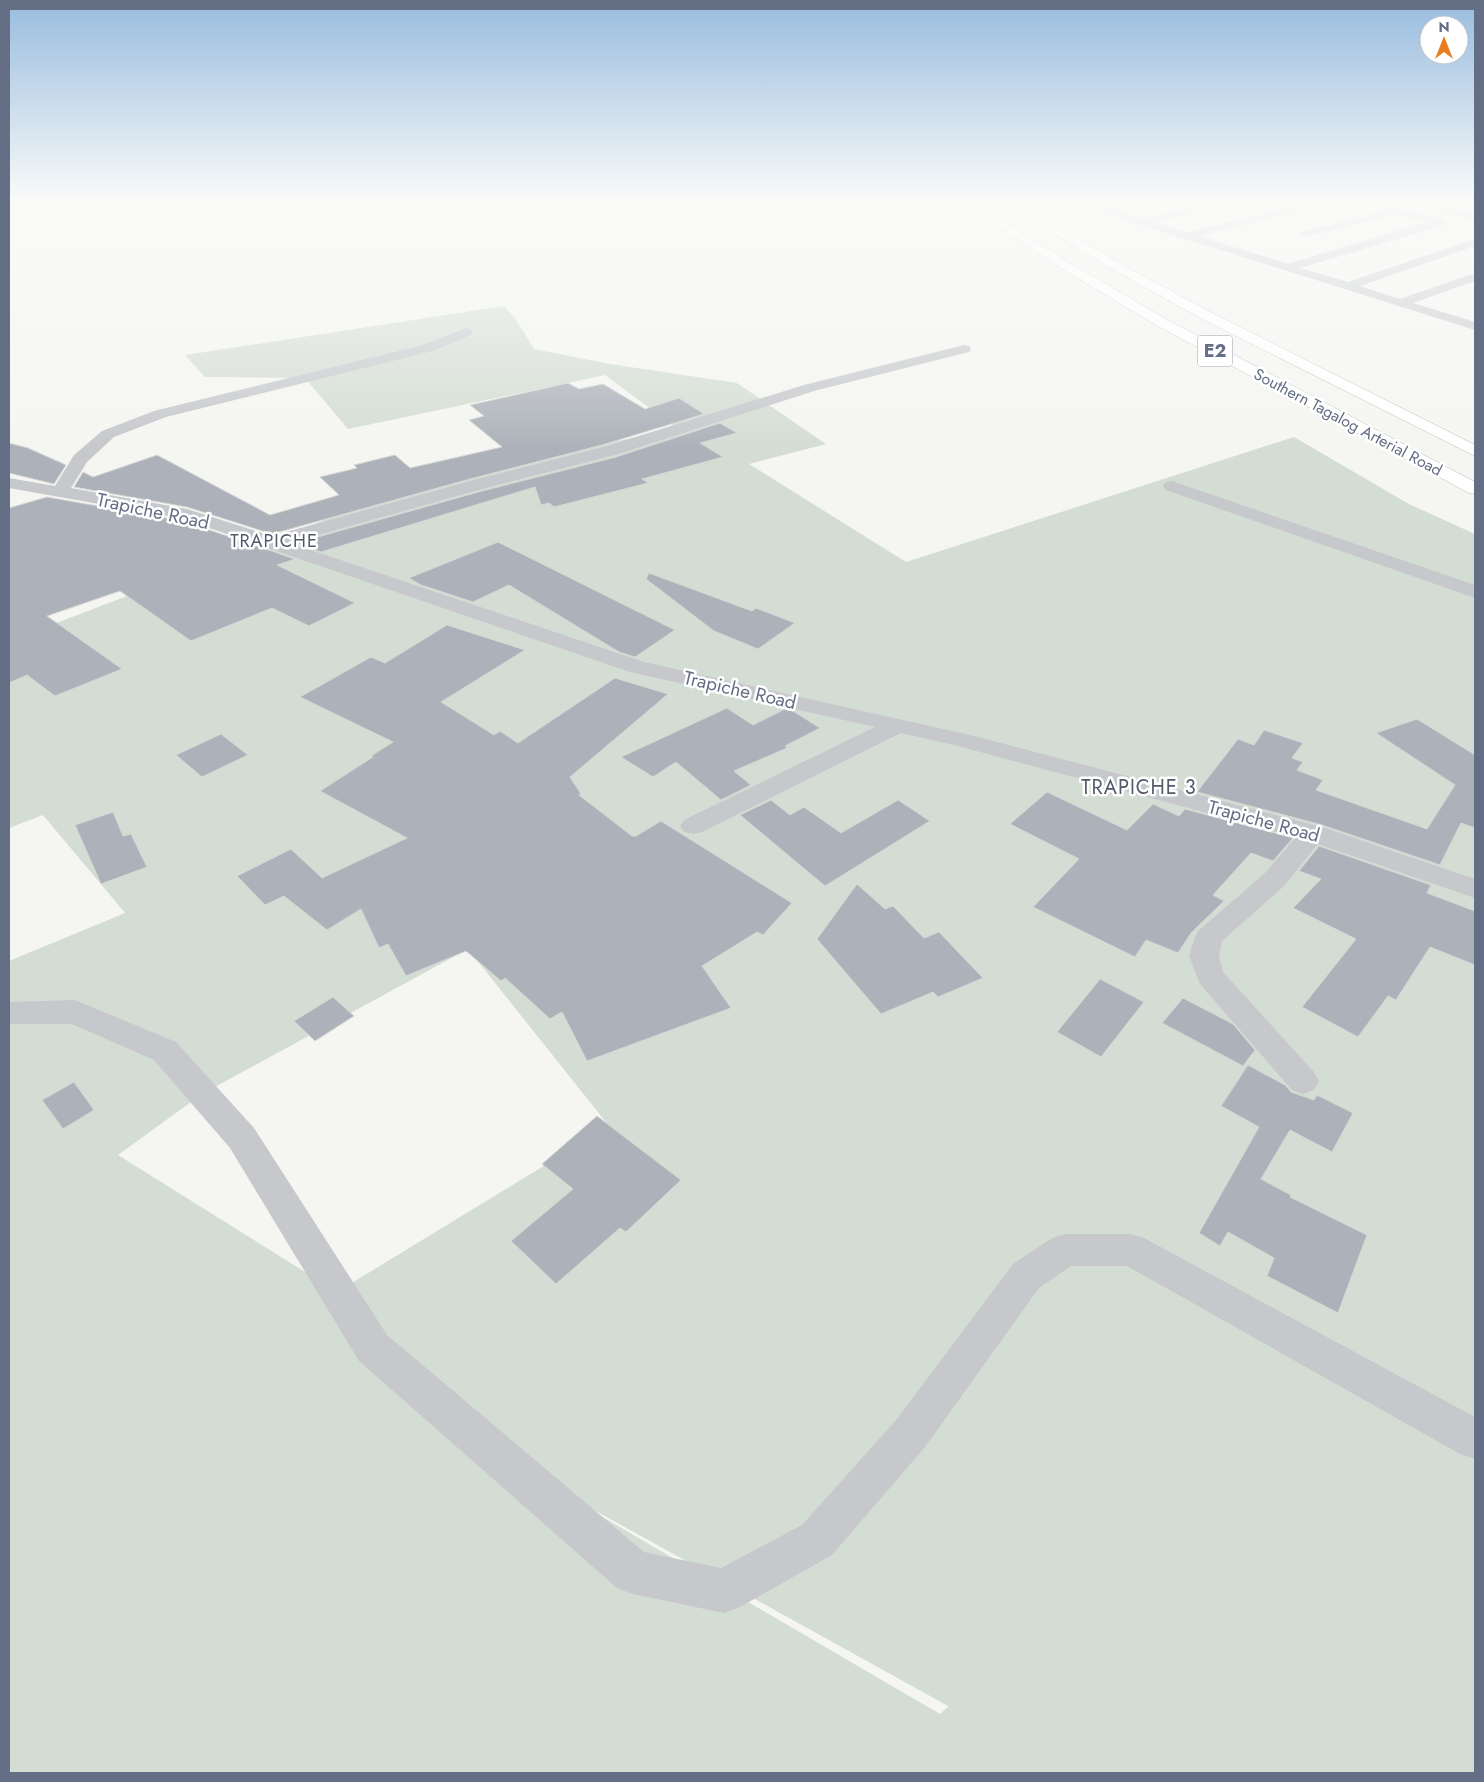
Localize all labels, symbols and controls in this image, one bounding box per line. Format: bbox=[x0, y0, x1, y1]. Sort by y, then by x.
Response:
north arrow bbox=[1419, 15, 1469, 65]
text: N bbox=[1438, 17, 1450, 37]
road number: E2 bbox=[1198, 336, 1232, 366]
street label: Southern Tagalog Arterial Road bbox=[1250, 362, 1446, 482]
street label: Trapiche Road bbox=[94, 486, 212, 536]
district label: TRAPICHE bbox=[230, 528, 318, 554]
street label: Trapiche Road bbox=[681, 664, 799, 716]
district label: TRAPICHE 3 bbox=[1081, 773, 1197, 802]
street label: Trapiche Road bbox=[1205, 793, 1323, 849]

